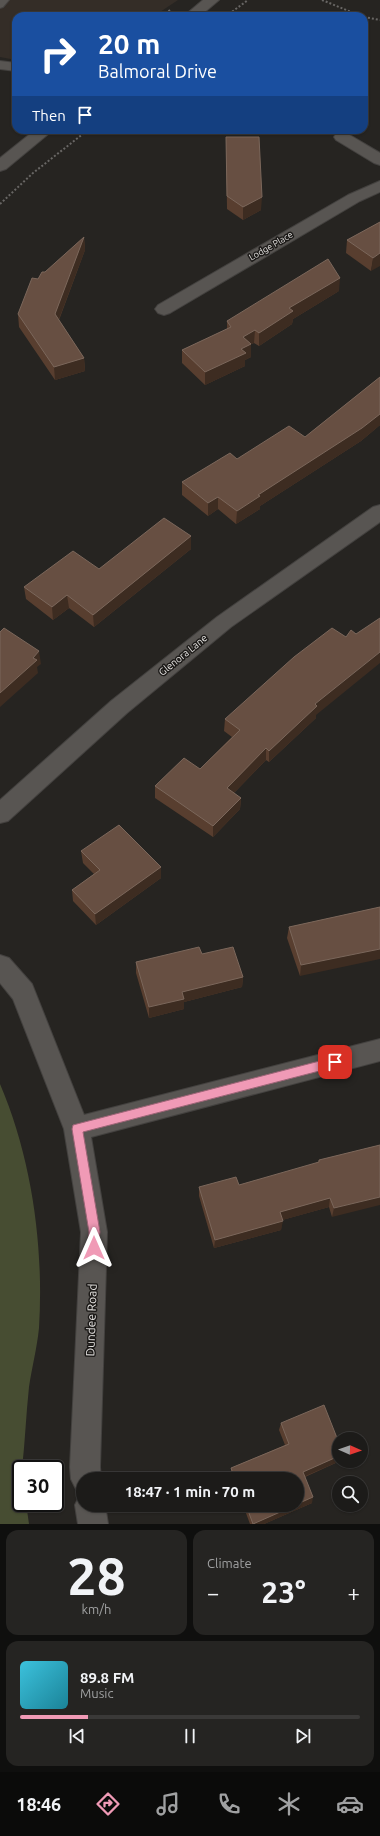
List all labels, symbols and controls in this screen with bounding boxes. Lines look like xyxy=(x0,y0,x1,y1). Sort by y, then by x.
icon: right xyxy=(32,28,84,80)
text: 20 m xyxy=(98,28,160,59)
text: Balmoral Drive xyxy=(98,61,217,81)
icon: arrive xyxy=(74,104,96,126)
text: Then xyxy=(32,107,66,124)
street label: Lodge Place xyxy=(247,229,295,263)
street label: Glenora Lane xyxy=(157,632,209,678)
pin xyxy=(318,1045,352,1079)
icon: arrive xyxy=(324,1051,346,1073)
position arrow xyxy=(73,1227,115,1269)
street label: Dundee Road xyxy=(83,1283,99,1357)
north arrow xyxy=(332,1432,368,1468)
map controls xyxy=(332,1432,368,1512)
speed limit sign: 30 xyxy=(12,1460,64,1512)
button: search xyxy=(332,1476,368,1512)
text: 18:47 · 1 min · 70 m xyxy=(125,1483,255,1500)
text: 28 xyxy=(67,1547,126,1605)
text: Climate xyxy=(207,1556,252,1570)
text: 23° xyxy=(261,1575,306,1609)
text: − xyxy=(207,1580,219,1605)
text: + xyxy=(348,1580,360,1605)
text: km/h xyxy=(81,1602,112,1616)
text: 89.8 FM xyxy=(80,1669,134,1686)
text: Music xyxy=(80,1686,114,1700)
icon: previous xyxy=(66,1725,88,1747)
icon: pause xyxy=(179,1725,201,1747)
icon: next xyxy=(292,1725,314,1747)
icon: directions xyxy=(94,1790,122,1818)
icon: music xyxy=(154,1790,182,1818)
icon: phone xyxy=(215,1790,243,1818)
icon: climate xyxy=(275,1790,303,1818)
icon: car xyxy=(336,1790,364,1818)
text: 18:46 xyxy=(16,1794,61,1814)

